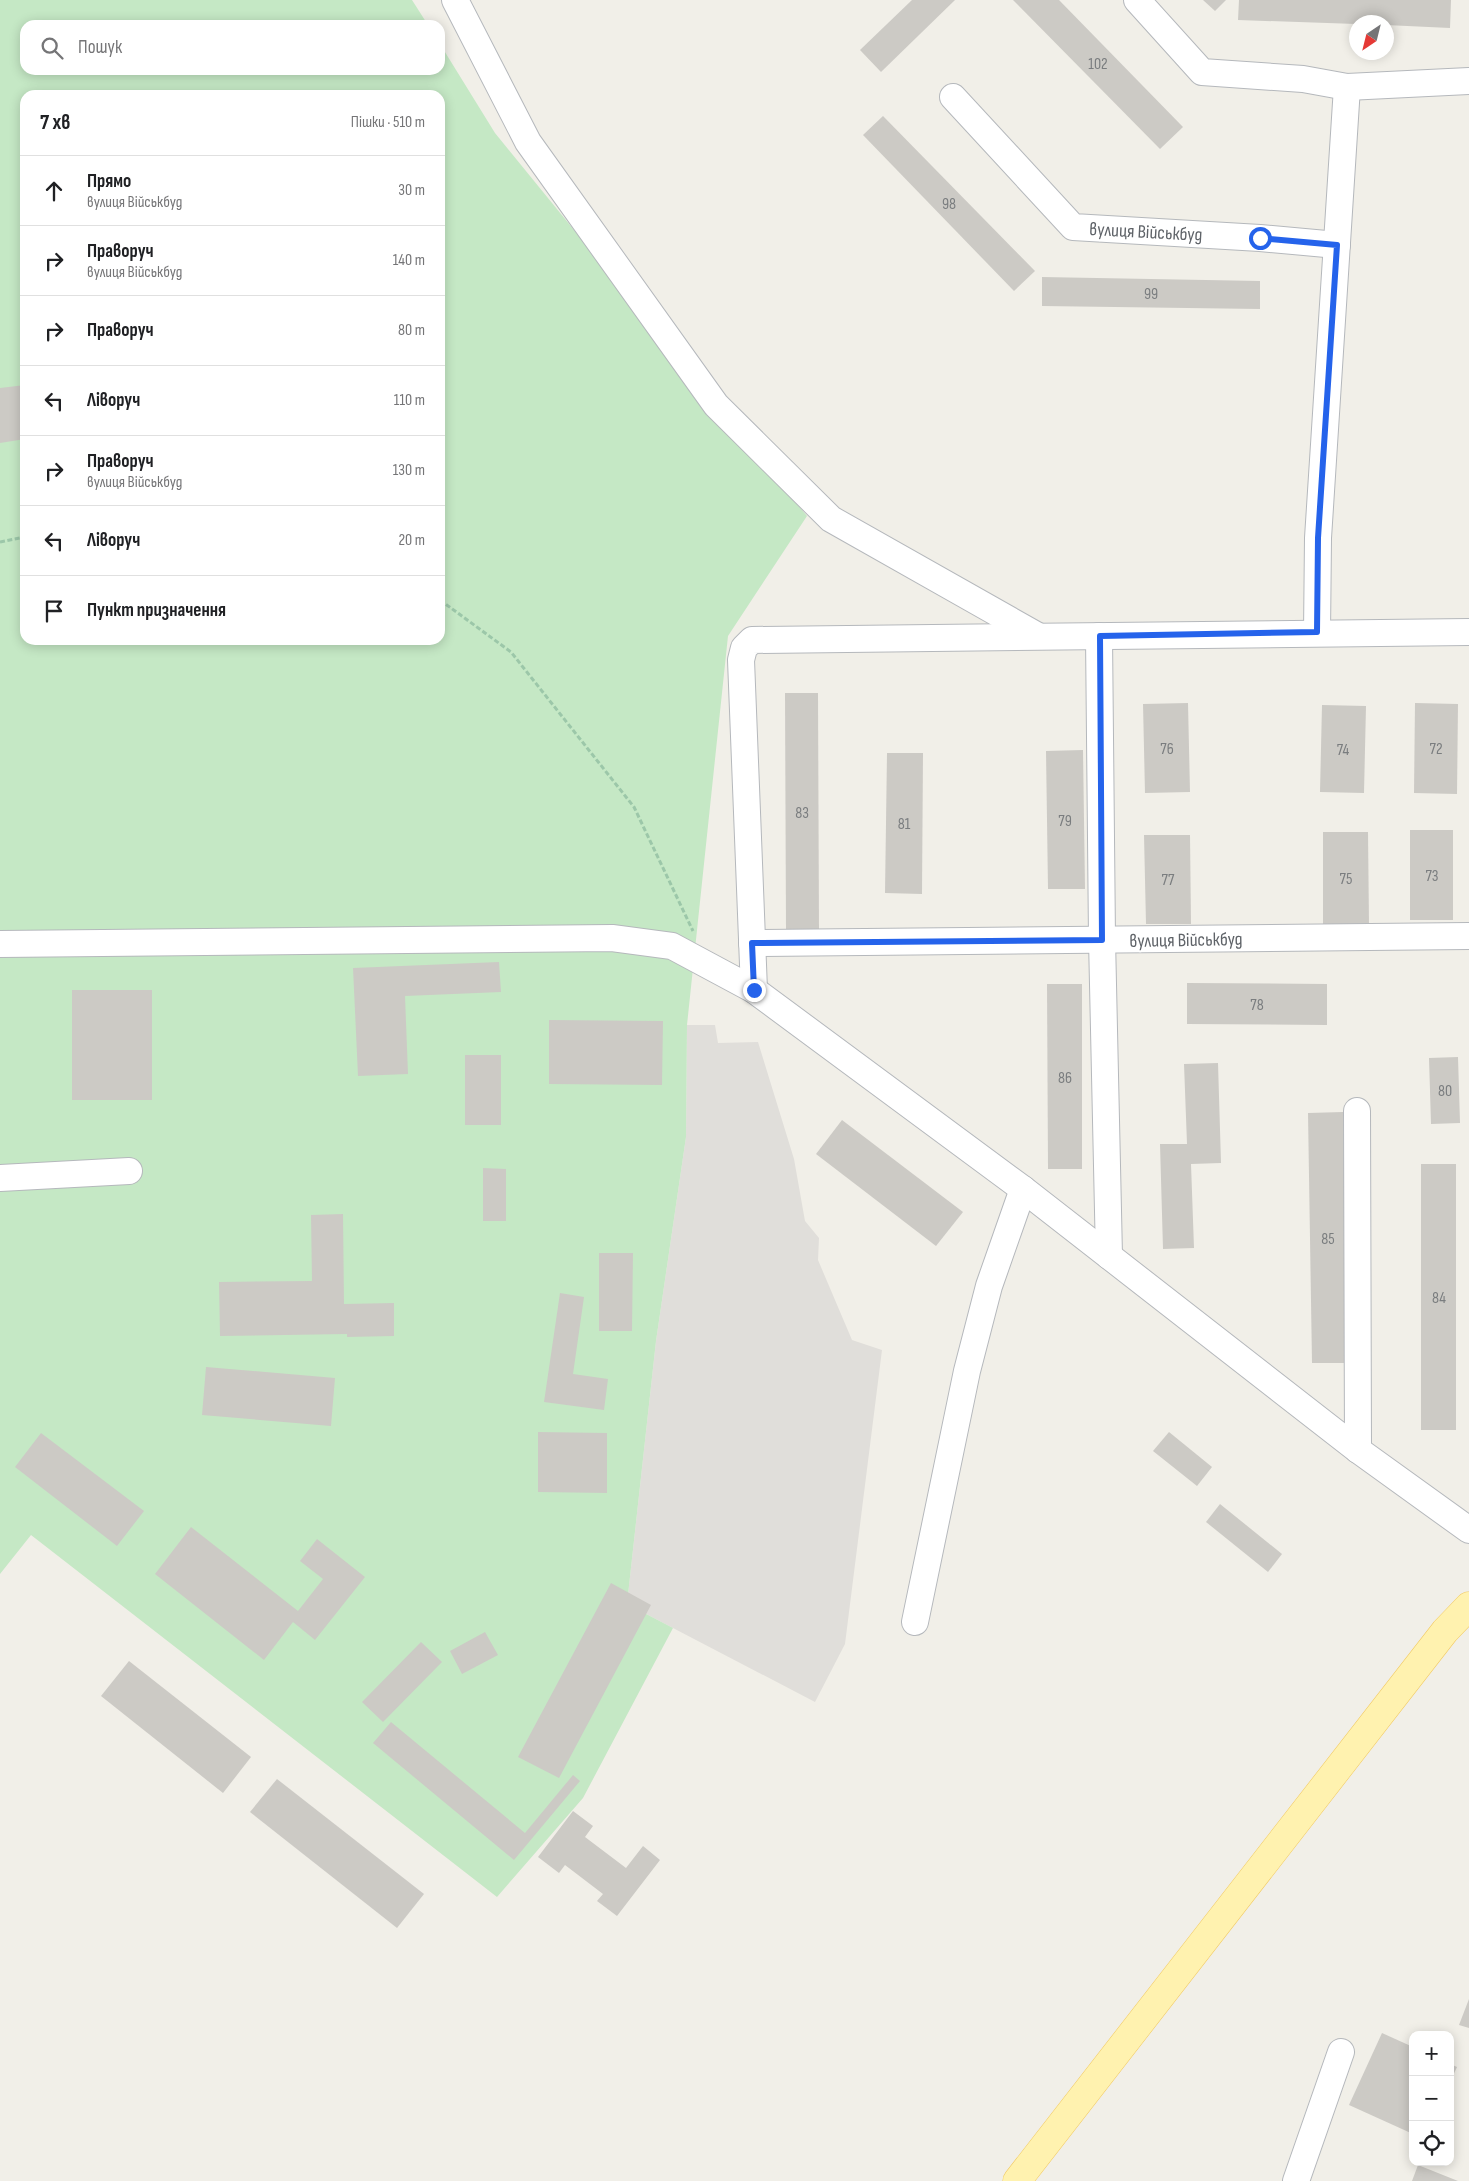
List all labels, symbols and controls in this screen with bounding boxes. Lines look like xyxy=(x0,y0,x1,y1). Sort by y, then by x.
north arrow xyxy=(1349,15,1394,60)
search box xyxy=(20,20,445,75)
icon: search xyxy=(38,34,66,62)
text: Пошук xyxy=(78,36,122,59)
house number: 102 xyxy=(1088,55,1108,74)
text: 7 хв xyxy=(40,110,70,135)
text: Пішки · 510 m xyxy=(351,113,425,132)
text: Прямо xyxy=(87,170,131,193)
icon: ahead xyxy=(40,177,68,205)
text: 30 m xyxy=(398,181,425,200)
text: вулиця Військбуд xyxy=(87,193,182,212)
house number: 98 xyxy=(942,195,956,214)
street label: вулиця Військбуд xyxy=(1089,218,1203,247)
route start xyxy=(1249,227,1272,250)
text: Праворуч xyxy=(87,240,154,263)
icon: right xyxy=(40,247,68,275)
text: 140 m xyxy=(393,251,425,270)
text: вулиця Військбуд xyxy=(87,263,182,282)
house number: 99 xyxy=(1144,285,1158,304)
icon: right xyxy=(40,317,68,345)
text: Праворуч xyxy=(87,319,154,342)
text: 80 m xyxy=(398,321,425,340)
icon: left xyxy=(40,387,68,415)
text: Ліворуч xyxy=(87,389,140,412)
text: 110 m xyxy=(394,391,425,410)
text: Праворуч xyxy=(87,450,154,473)
icon: right xyxy=(40,457,68,485)
text: 130 m xyxy=(393,461,425,480)
text: вулиця Військбуд xyxy=(87,473,182,492)
icon: left xyxy=(40,527,68,555)
text: Ліворуч xyxy=(87,529,140,552)
text: 20 m xyxy=(398,531,425,550)
icon: arrive xyxy=(40,597,68,625)
text: Пункт призначення xyxy=(87,599,226,622)
house number: 76 xyxy=(1160,740,1174,759)
house number: 72 xyxy=(1430,740,1442,759)
house number: 74 xyxy=(1337,741,1349,760)
house number: 83 xyxy=(795,804,809,823)
house number: 79 xyxy=(1058,812,1072,831)
house number: 81 xyxy=(898,815,911,834)
house number: 73 xyxy=(1425,867,1439,886)
house number: 75 xyxy=(1340,870,1352,889)
house number: 77 xyxy=(1162,871,1175,890)
street label: вулиця Військбуд xyxy=(1129,928,1243,953)
route end xyxy=(743,979,766,1002)
house number: 78 xyxy=(1250,996,1264,1015)
house number: 86 xyxy=(1058,1069,1072,1088)
house number: 80 xyxy=(1438,1082,1452,1101)
house number: 85 xyxy=(1321,1230,1335,1249)
house number: 84 xyxy=(1432,1289,1446,1308)
map controls xyxy=(1409,2031,1454,2166)
button: + xyxy=(1409,2031,1454,2076)
button: − xyxy=(1409,2076,1454,2121)
button: locate xyxy=(1409,2121,1454,2166)

